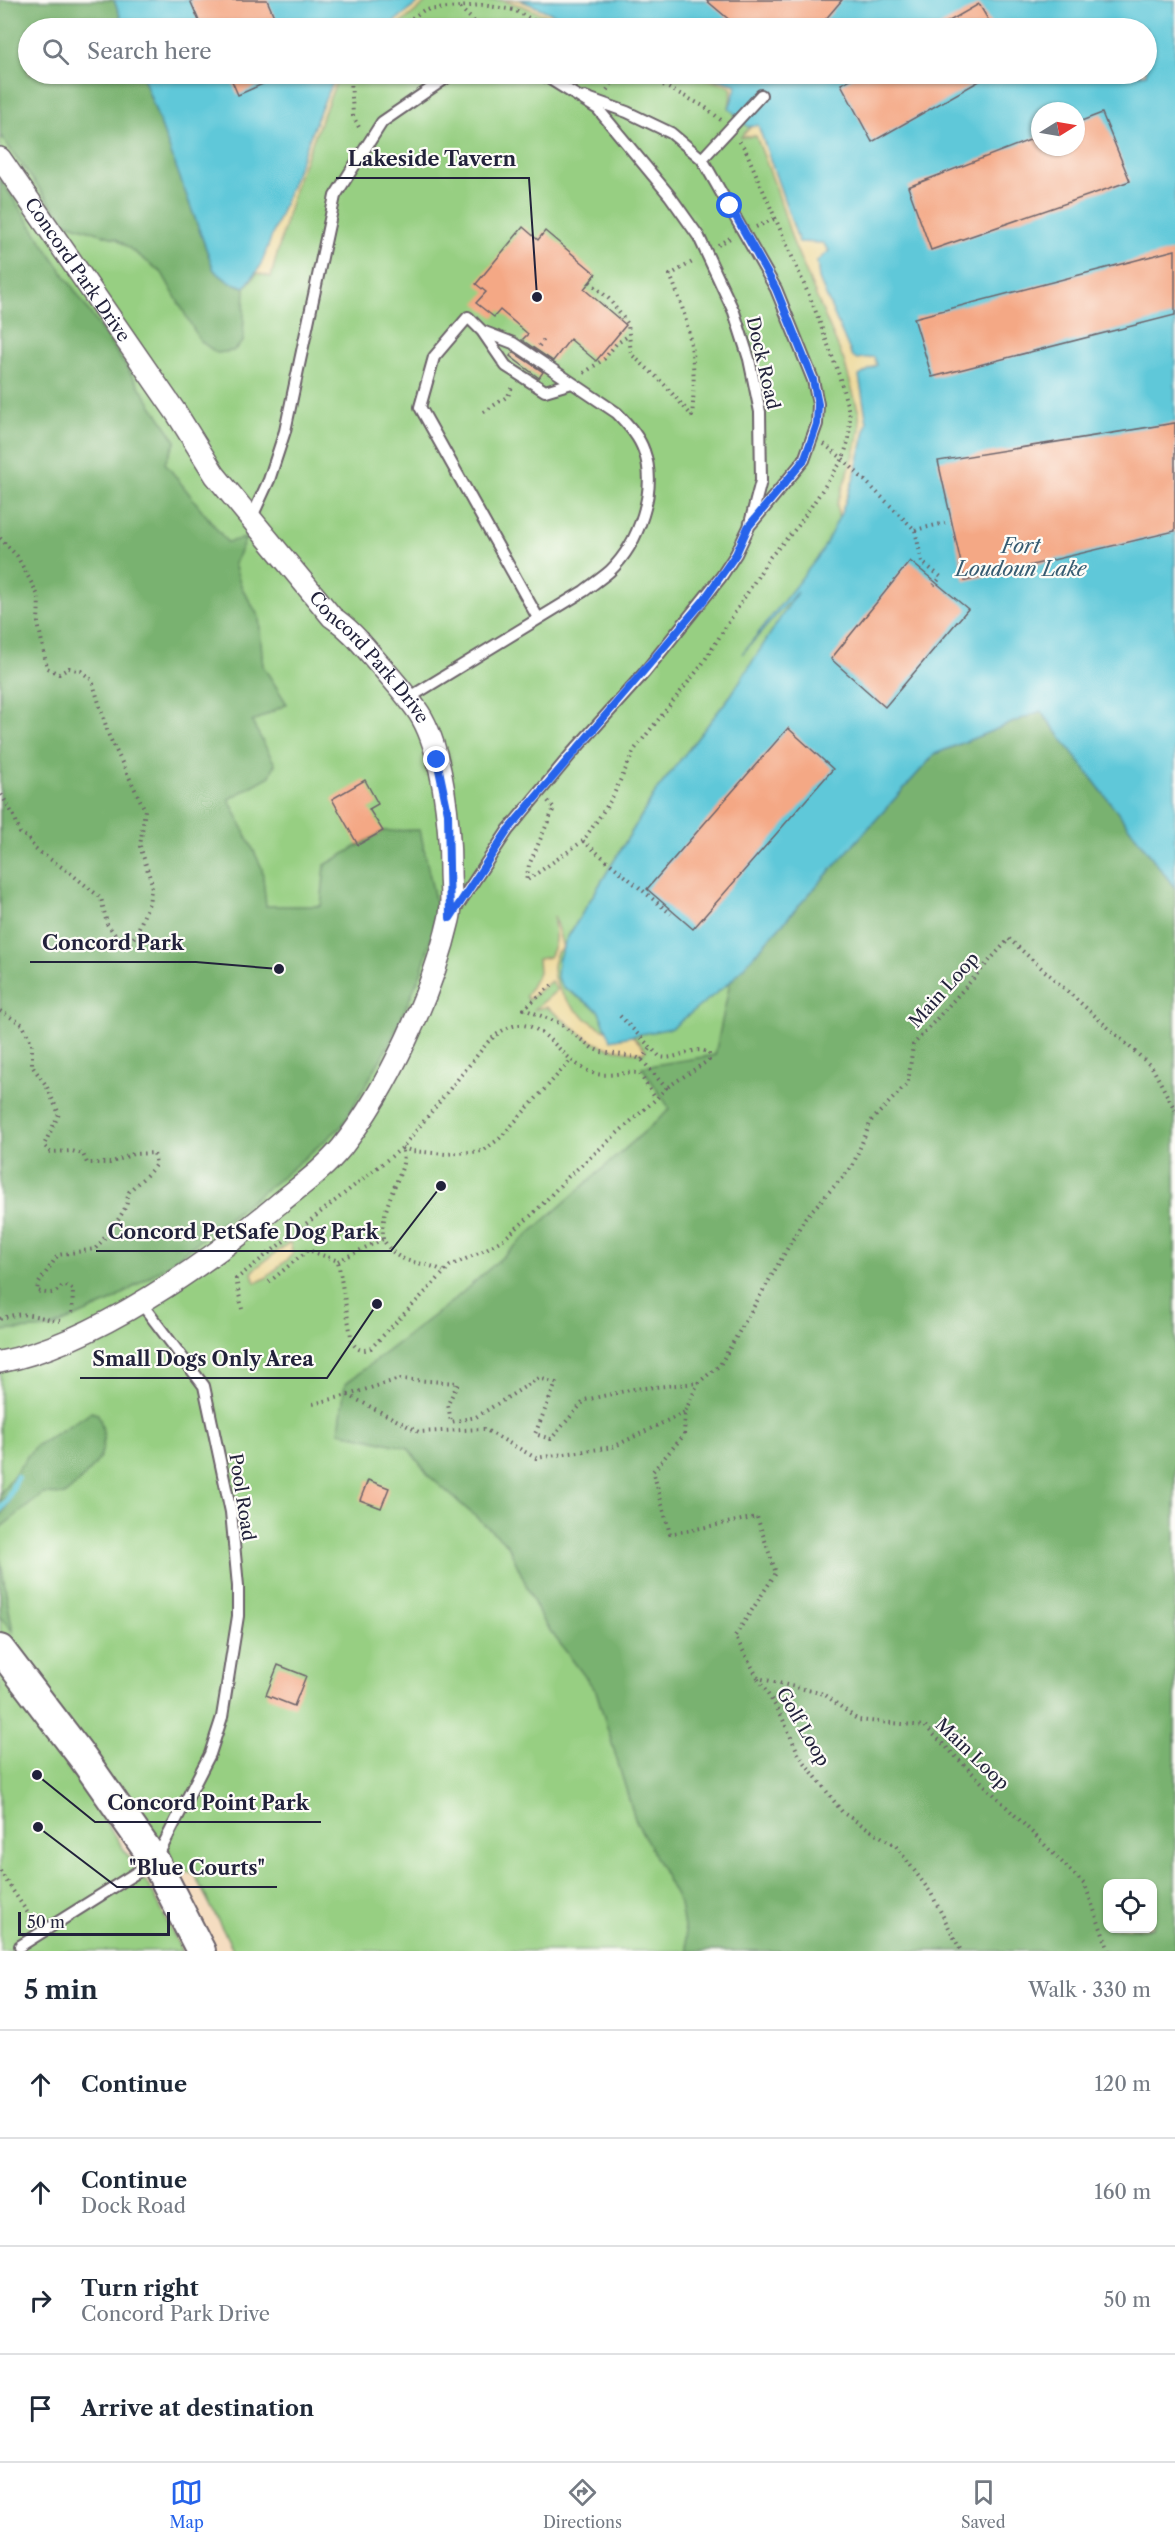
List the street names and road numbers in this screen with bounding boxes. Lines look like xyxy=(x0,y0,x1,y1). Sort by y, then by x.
street label: Concord Park Drive xyxy=(20,194,135,346)
street label: Dock Road xyxy=(742,315,784,412)
street label: Concord Park Drive xyxy=(304,587,434,727)
street label: Main Loop xyxy=(904,948,984,1032)
street label: Pool Road xyxy=(224,1452,260,1542)
street label: Golf Loop xyxy=(772,1684,834,1770)
street label: Main Loop xyxy=(931,1713,1013,1795)

